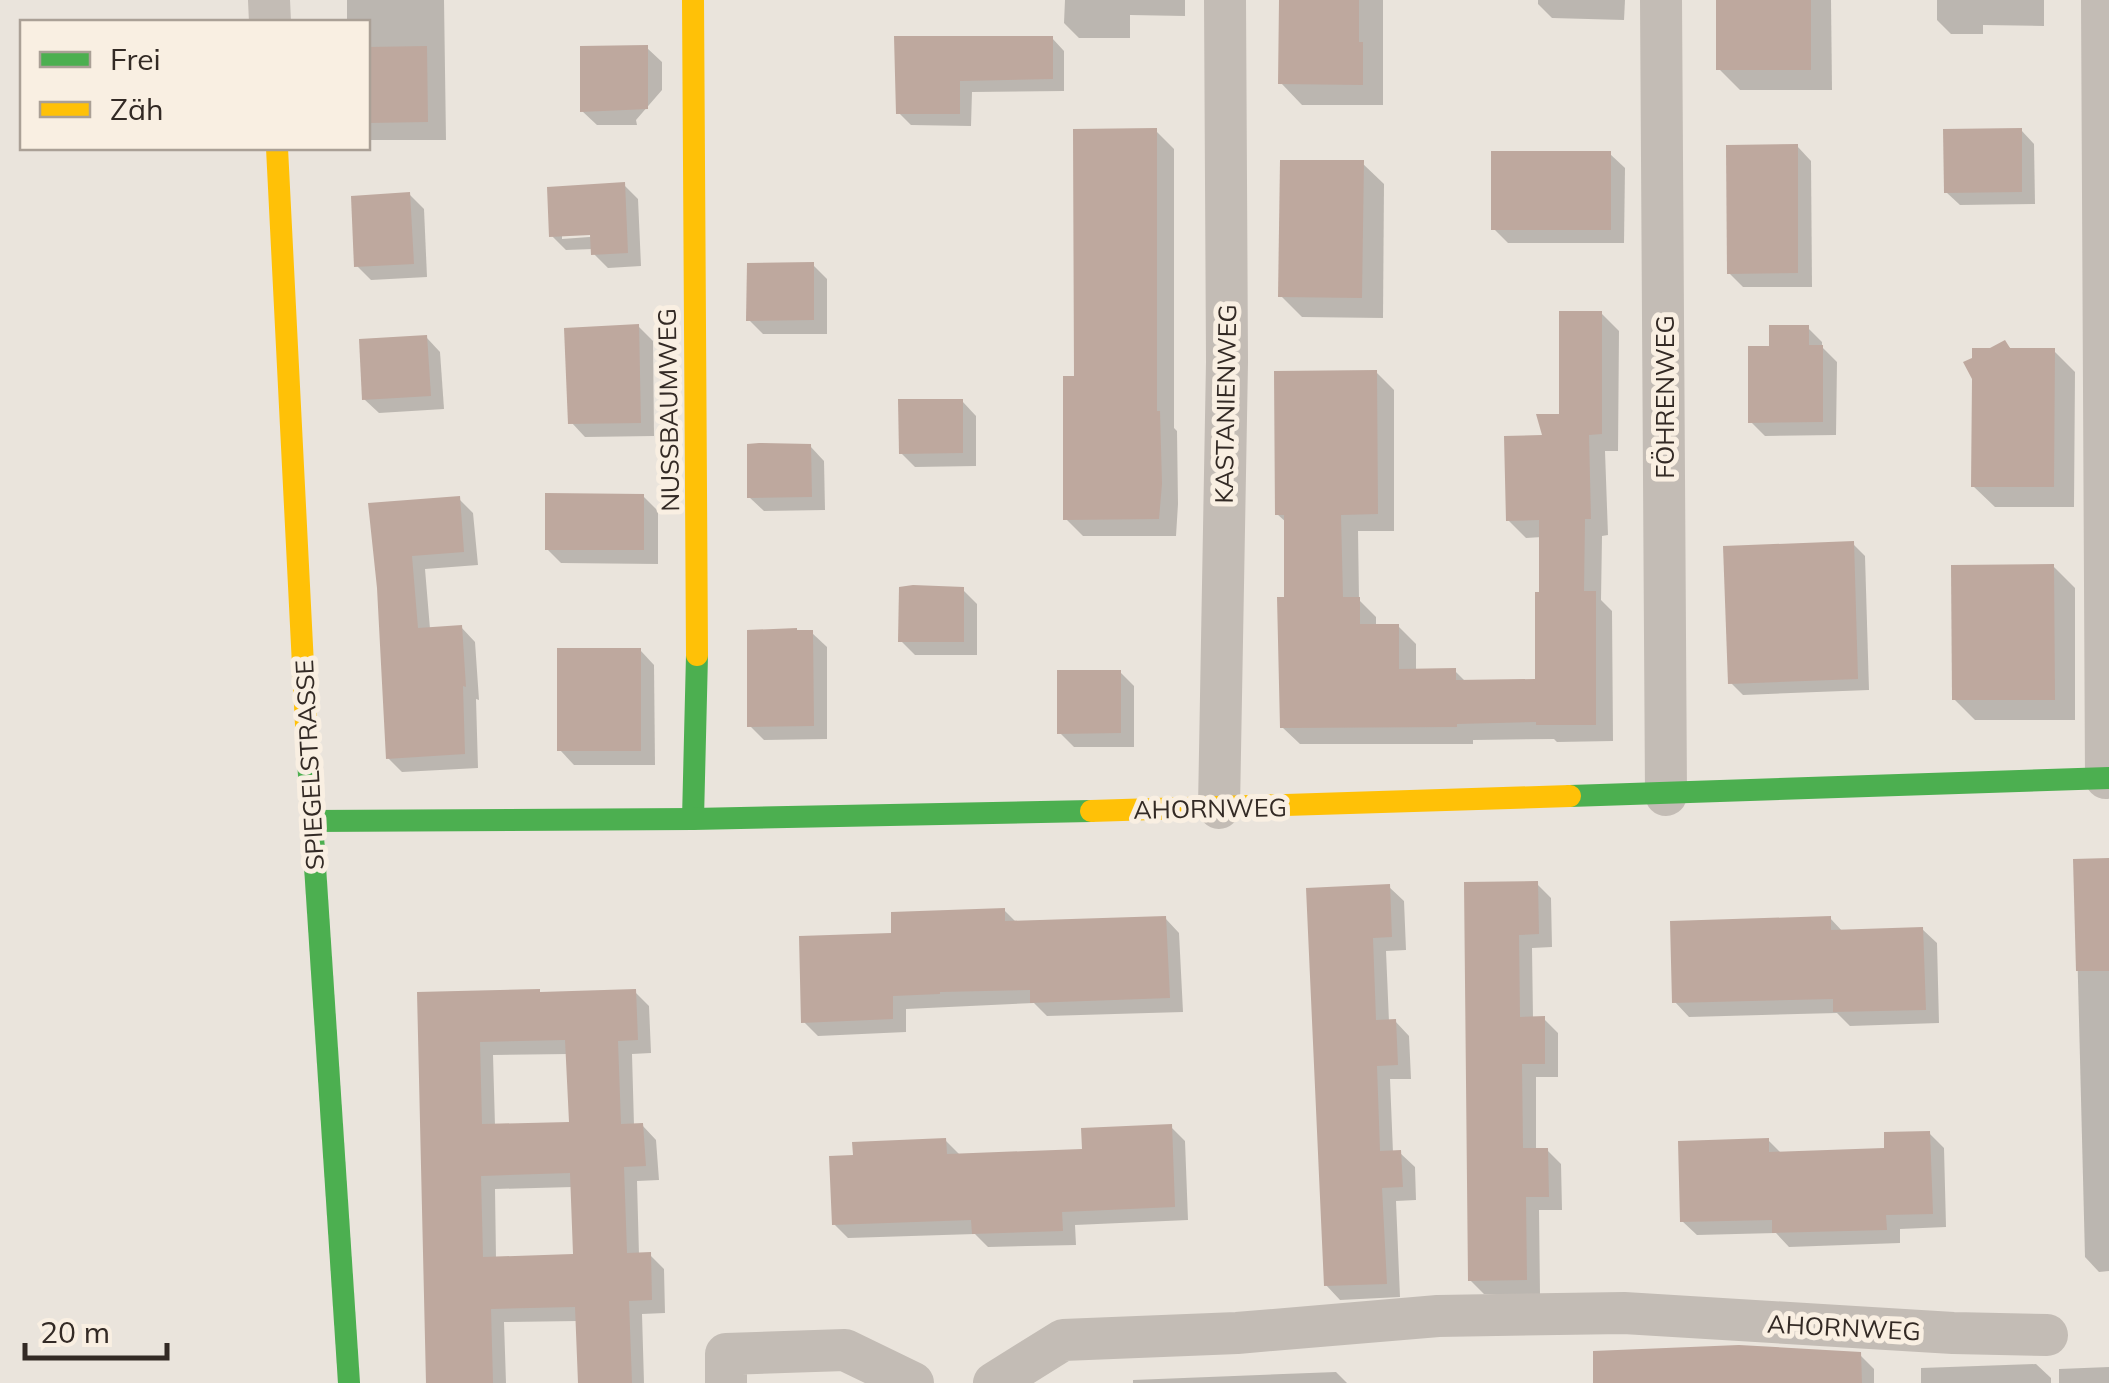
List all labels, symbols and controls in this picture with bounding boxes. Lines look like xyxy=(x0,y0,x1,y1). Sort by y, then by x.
legend xyxy=(20,20,370,150)
text: Frei xyxy=(110,40,161,78)
text: Zäh xyxy=(110,90,163,128)
street label: KASTANIENWEG xyxy=(1208,304,1242,504)
street label: NUSSBAUMWEG xyxy=(651,308,685,512)
street label: FÖHRENWEG xyxy=(1649,315,1680,479)
street label: SPIEGELSTRASSE xyxy=(288,659,330,871)
street label: AHORNWEG xyxy=(1133,791,1287,825)
scale bar xyxy=(25,1298,168,1360)
street label: AHORNWEG xyxy=(1767,1308,1921,1346)
text: 20 m xyxy=(40,1313,110,1351)

